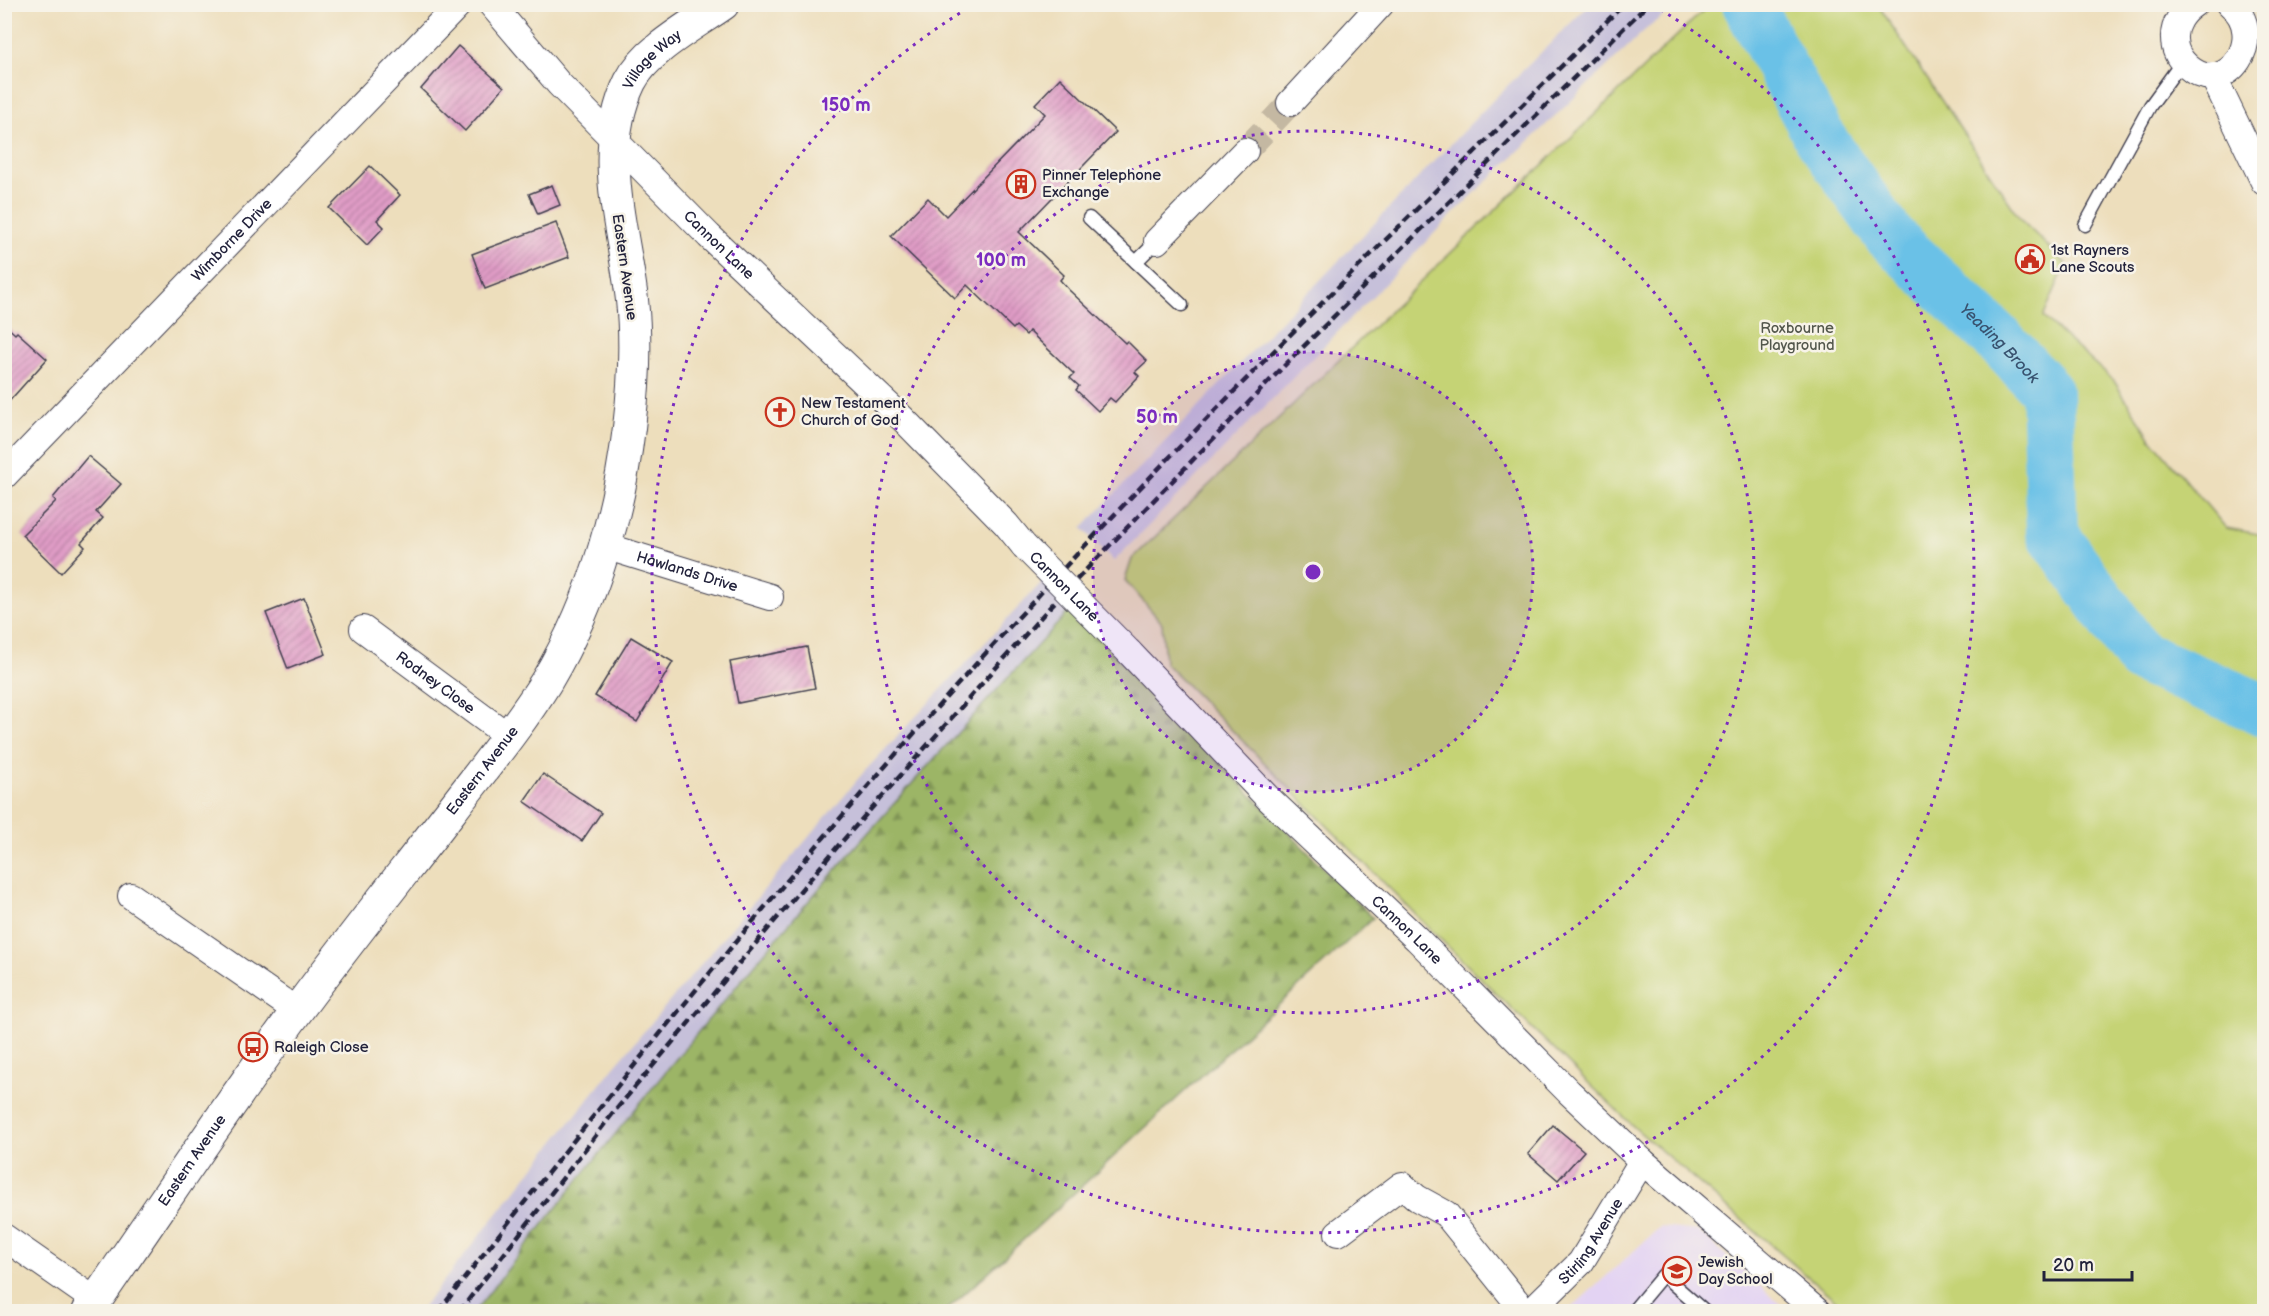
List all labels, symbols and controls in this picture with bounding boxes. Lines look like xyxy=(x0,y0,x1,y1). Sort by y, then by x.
street label: Village Way xyxy=(619,26,685,92)
text: 150 m xyxy=(821,95,871,116)
place label: Pinner Telephone Exchange xyxy=(1042,166,1161,202)
building icon: Pinner Telephone Exchange xyxy=(1005,168,1037,200)
street label: Wimborne Drive xyxy=(188,195,276,286)
street label: Cannon Lane xyxy=(679,207,758,284)
street label: Eastern Avenue xyxy=(608,213,641,322)
place label: 1st Rayners Lane Scouts xyxy=(2051,241,2135,277)
public building icon: 1st Rayners Lane Scouts xyxy=(2014,243,2046,275)
text: 100 m xyxy=(976,250,1026,271)
water label: Yeading Brook xyxy=(1955,300,2043,388)
park label: Roxbourne Playground xyxy=(1759,319,1835,355)
place label: New Testament Church of God xyxy=(801,394,906,430)
church icon: New Testament Church of God xyxy=(764,396,796,428)
text: 50 m xyxy=(1136,407,1178,428)
street label: Hawlands Drive xyxy=(634,547,740,597)
street label: Cannon Lane xyxy=(1025,548,1103,626)
centre of rings xyxy=(1303,562,1323,582)
street label: Rodney Close xyxy=(392,647,479,718)
street label: Eastern Avenue xyxy=(442,722,523,819)
street label: Cannon Lane xyxy=(1367,892,1446,969)
bus stop icon: Raleigh Close xyxy=(237,1031,269,1063)
place label: Raleigh Close xyxy=(274,1038,369,1057)
street label: Eastern Avenue xyxy=(154,1111,231,1210)
street label: Stirling Avenue xyxy=(1555,1195,1627,1289)
scale bar xyxy=(2044,1244,2132,1282)
place label: Jewish Day School xyxy=(1698,1253,1773,1289)
school or university icon: Jewish Day School xyxy=(1661,1255,1693,1287)
text: 20 m xyxy=(2053,1255,2094,1276)

